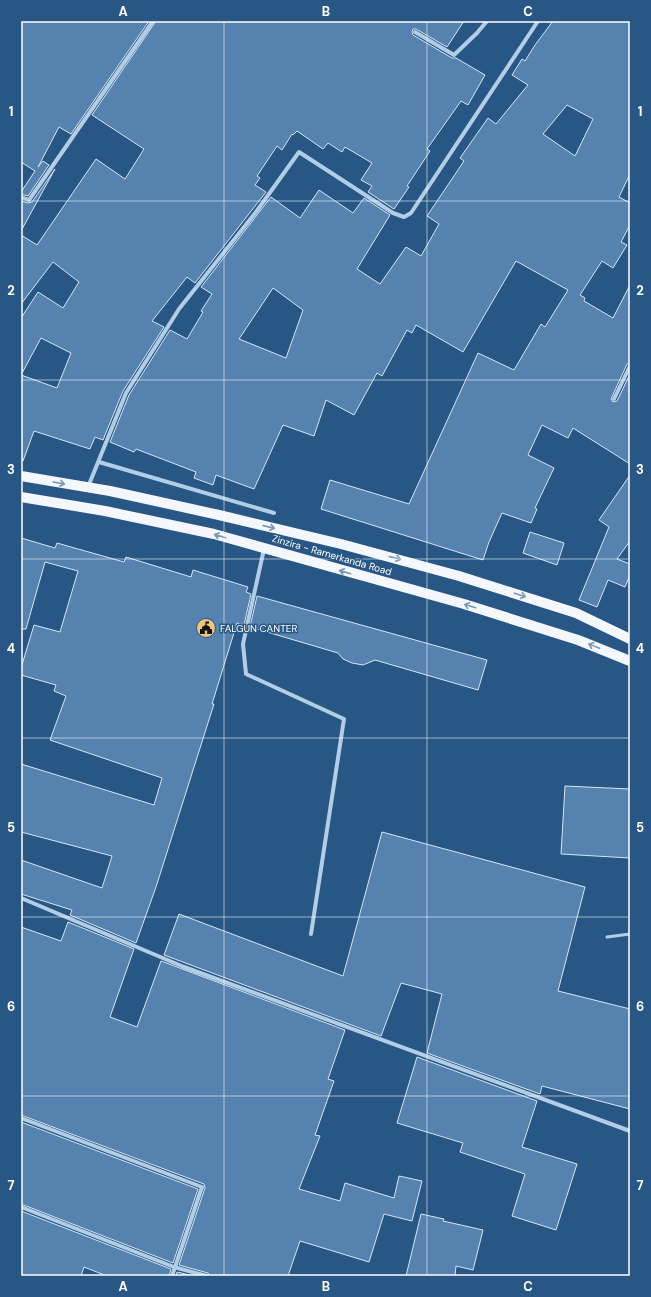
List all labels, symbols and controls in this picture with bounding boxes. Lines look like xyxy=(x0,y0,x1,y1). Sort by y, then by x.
text: A xyxy=(118,3,128,20)
text: B xyxy=(322,3,330,20)
text: C xyxy=(523,3,533,20)
text: 1 xyxy=(9,103,13,120)
text: 1 xyxy=(638,103,642,120)
text: 2 xyxy=(7,282,15,299)
text: 2 xyxy=(636,282,644,299)
text: 3 xyxy=(7,461,15,478)
text: 3 xyxy=(636,461,644,478)
one-way arrow xyxy=(53,479,66,487)
one-way arrow xyxy=(262,523,275,531)
one-way arrow xyxy=(214,532,227,539)
street label: Zinzira - Ramerkanda Road xyxy=(271,532,393,578)
one-way arrow xyxy=(388,555,401,562)
one-way arrow xyxy=(339,568,352,575)
one-way arrow xyxy=(513,592,526,599)
one-way arrow xyxy=(464,602,477,609)
public building icon: FALGUN CANTER xyxy=(195,617,217,639)
place label: FALGUN CANTER xyxy=(220,622,297,635)
text: 4 xyxy=(7,640,15,657)
text: 4 xyxy=(636,640,644,657)
one-way arrow xyxy=(589,642,601,649)
text: 5 xyxy=(7,819,15,836)
text: 5 xyxy=(636,819,644,836)
text: 6 xyxy=(7,998,15,1015)
text: 6 xyxy=(636,998,644,1015)
text: 7 xyxy=(8,1177,15,1194)
text: 7 xyxy=(637,1177,644,1194)
text: A xyxy=(118,1278,128,1295)
text: B xyxy=(322,1278,330,1295)
text: C xyxy=(523,1278,533,1295)

